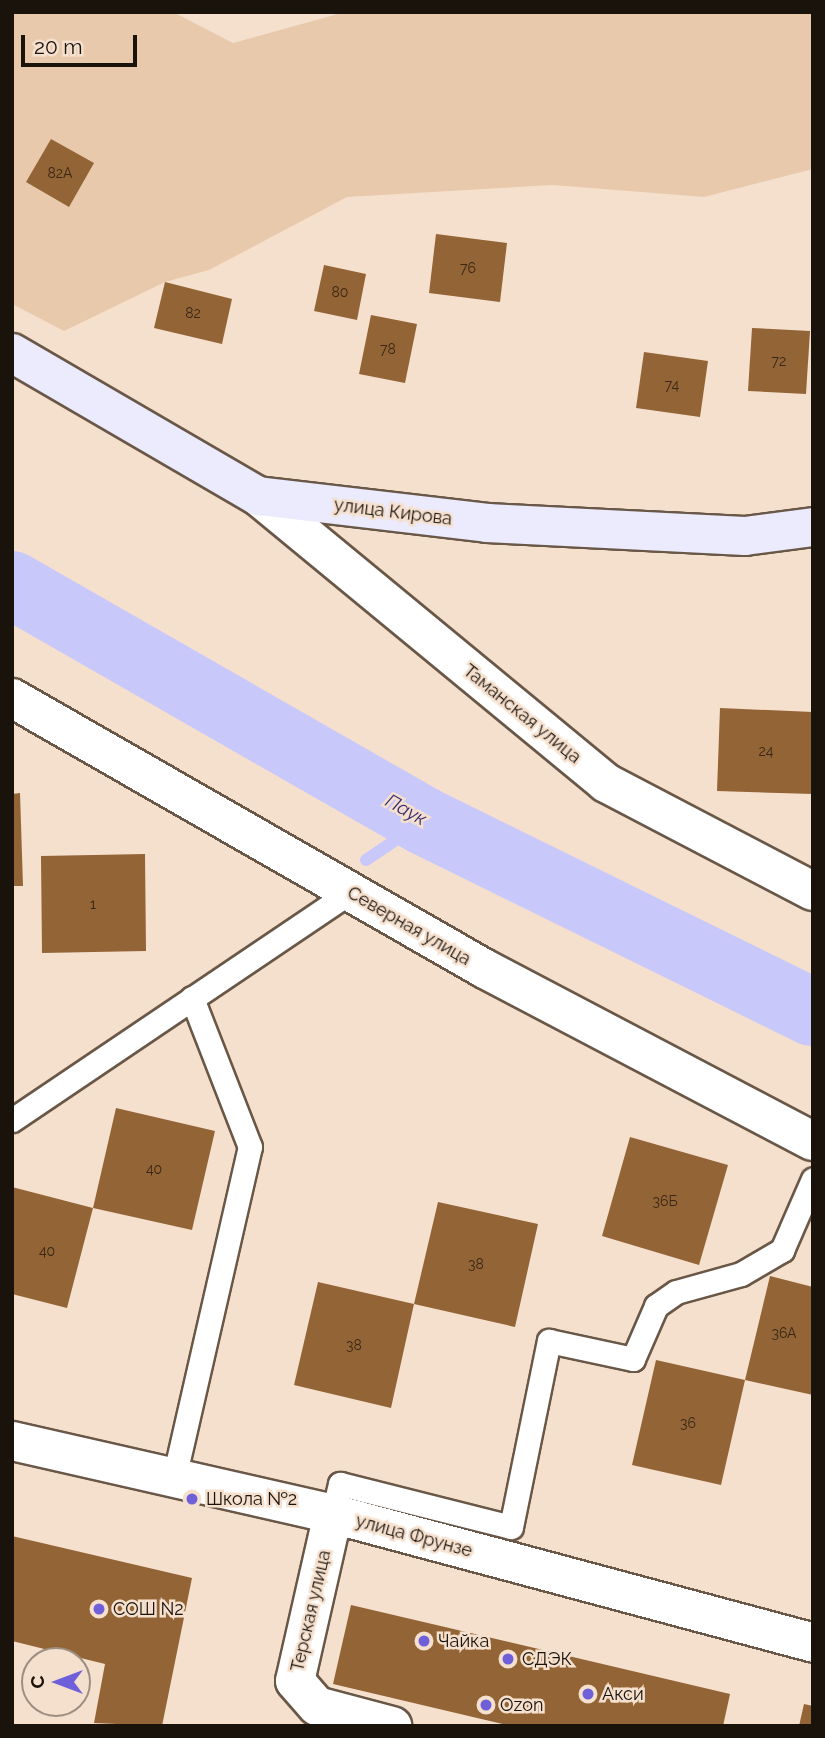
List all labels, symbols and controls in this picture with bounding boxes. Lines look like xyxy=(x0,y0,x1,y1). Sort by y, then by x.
scale bar xyxy=(24,21,140,65)
text: 20 m xyxy=(34,34,82,59)
house number: 82А xyxy=(47,165,73,181)
house number: 76 xyxy=(460,260,476,276)
house number: 80 xyxy=(332,284,348,300)
house number: 82 xyxy=(185,305,201,321)
house number: 78 xyxy=(380,341,396,357)
house number: 72 xyxy=(772,353,786,369)
house number: 74 xyxy=(665,377,679,393)
street label: улица Кирова xyxy=(333,494,453,530)
street label: Таманская улица xyxy=(459,660,585,768)
house number: 24 xyxy=(759,743,773,759)
water label: Паук xyxy=(381,789,431,831)
street label: Северная улица xyxy=(343,882,475,970)
house number: 1 xyxy=(90,896,96,912)
house number: 40 xyxy=(146,1161,162,1177)
house number: 36Б xyxy=(652,1193,678,1209)
house number: 40 xyxy=(39,1243,55,1259)
house number: 38 xyxy=(468,1256,484,1272)
house number: 36А xyxy=(771,1325,797,1341)
house number: 38 xyxy=(346,1337,362,1353)
house number: 36 xyxy=(680,1415,696,1431)
place label: Школа №2 xyxy=(206,1488,297,1510)
marker: Школа №2 xyxy=(184,1491,200,1507)
street label: улица Фрунзе xyxy=(353,1510,475,1562)
street label: Терская улица xyxy=(286,1548,336,1674)
place label: СОШ N2 xyxy=(113,1598,184,1620)
marker: СОШ N2 xyxy=(91,1601,107,1617)
place label: Чайка xyxy=(438,1630,489,1652)
marker: Чайка xyxy=(416,1633,432,1649)
north arrow xyxy=(21,1647,91,1717)
place label: СДЭК xyxy=(522,1648,572,1670)
marker: СДЭК xyxy=(500,1651,516,1667)
text: С xyxy=(26,1675,48,1689)
place label: Акси xyxy=(602,1683,644,1705)
marker: Акси xyxy=(580,1686,596,1702)
place label: Ozon xyxy=(500,1694,543,1716)
marker: Ozon xyxy=(478,1697,494,1713)

